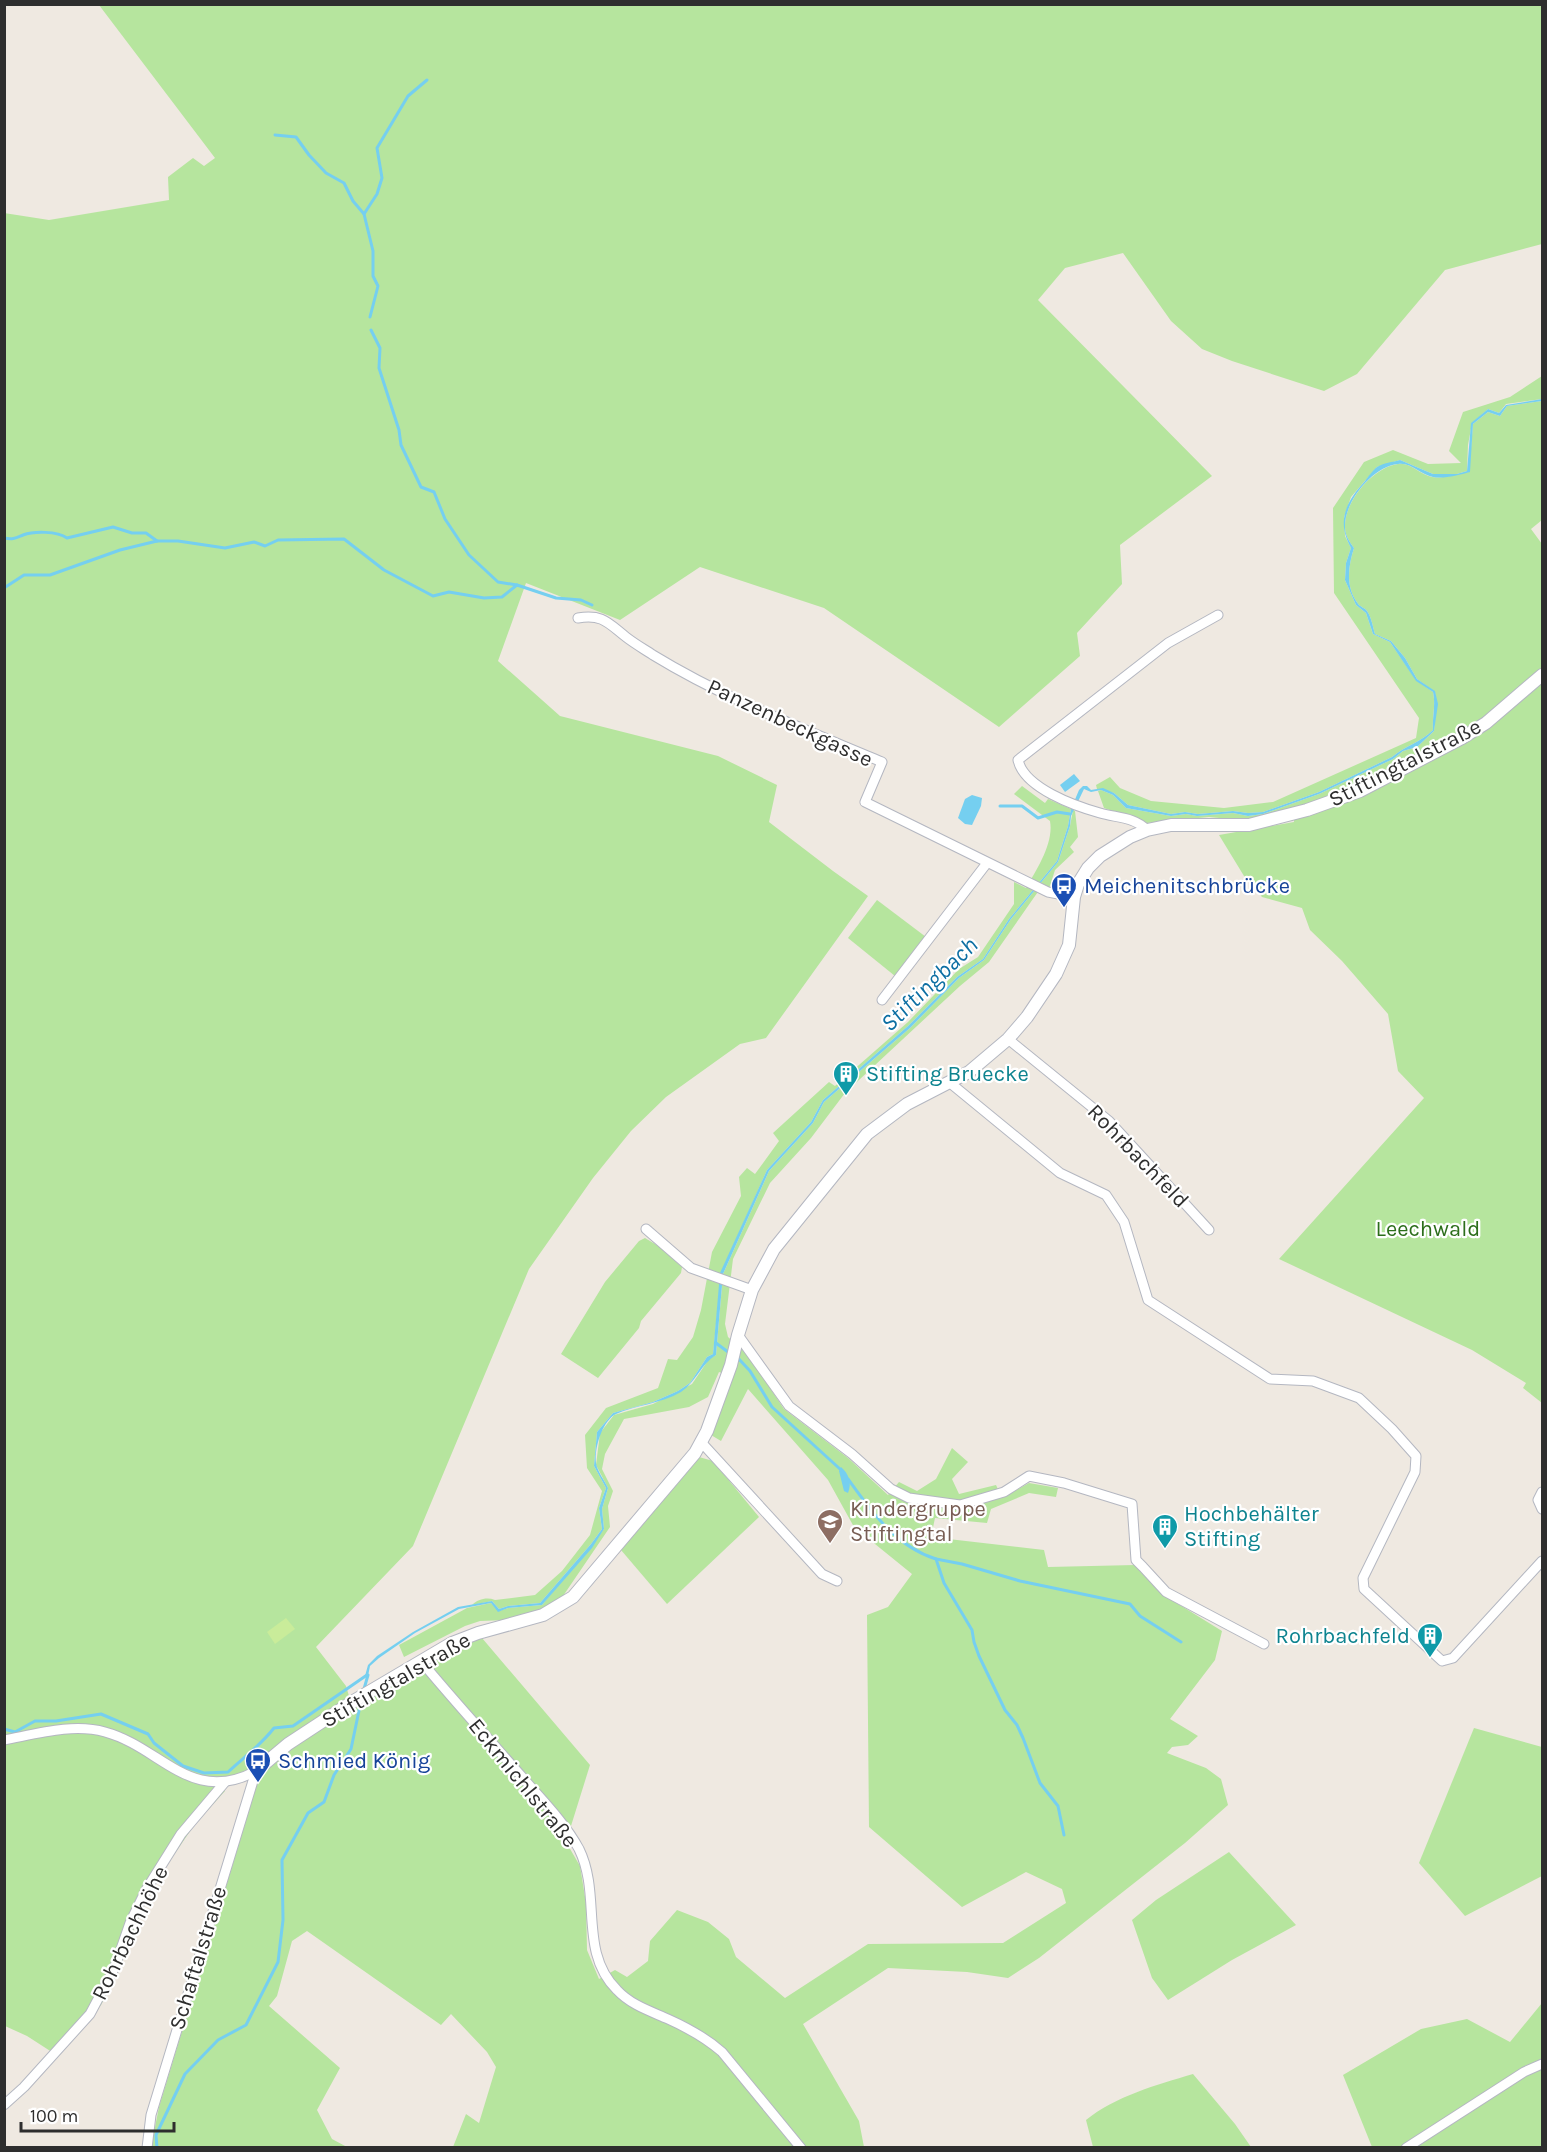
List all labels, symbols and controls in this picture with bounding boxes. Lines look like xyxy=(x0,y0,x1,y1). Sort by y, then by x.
street label: Panzenbeckgasse xyxy=(703,673,877,773)
street label: Stiftingtalstraße xyxy=(1325,713,1485,813)
bus stop icon: Meichenitschbrücke xyxy=(1049,871,1079,909)
place label: Meichenitschbrücke xyxy=(1084,873,1290,899)
water label: Stiftingbach xyxy=(875,931,983,1037)
building icon: Stifting Bruecke xyxy=(831,1059,861,1097)
place label: Stifting Bruecke xyxy=(866,1061,1029,1087)
street label: Rohrbachfeld xyxy=(1082,1099,1194,1213)
park label: Leechwald xyxy=(1376,1216,1480,1242)
place label: Kindergruppe Stiftingtal xyxy=(850,1496,986,1547)
place label: Hochbehälter Stifting xyxy=(1184,1501,1319,1552)
school or university icon: Kindergruppe Stiftingtal xyxy=(815,1507,845,1545)
building icon: Hochbehälter Stifting xyxy=(1150,1512,1180,1550)
building icon: Rohrbachfeld xyxy=(1415,1621,1445,1659)
place label: Rohrbachfeld xyxy=(1275,1623,1410,1649)
street label: Stiftingtalstraße xyxy=(317,1627,475,1733)
street label: Eckmichlstraße xyxy=(463,1713,583,1853)
bus stop icon: Schmied König xyxy=(243,1746,273,1784)
place label: Schmied König xyxy=(278,1748,431,1774)
street label: Rohrbachhöhe xyxy=(86,1862,174,2004)
street label: Schaftalstraße xyxy=(164,1883,232,2033)
scale bar xyxy=(21,2095,174,2133)
text: 100 m xyxy=(30,2105,78,2127)

